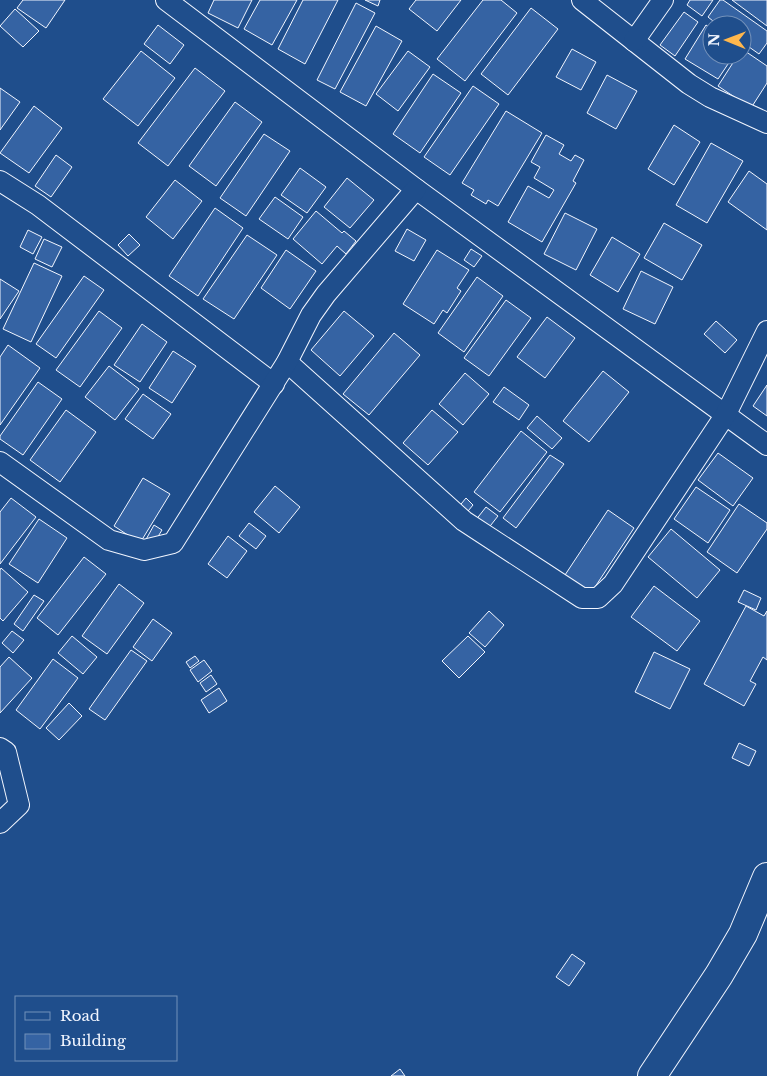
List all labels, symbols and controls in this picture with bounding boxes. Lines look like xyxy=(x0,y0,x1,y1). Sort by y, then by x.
north arrow xyxy=(702,15,752,65)
text: N xyxy=(705,33,723,47)
legend xyxy=(15,996,178,1061)
text: Road xyxy=(60,1006,100,1025)
text: Building xyxy=(60,1031,127,1050)

